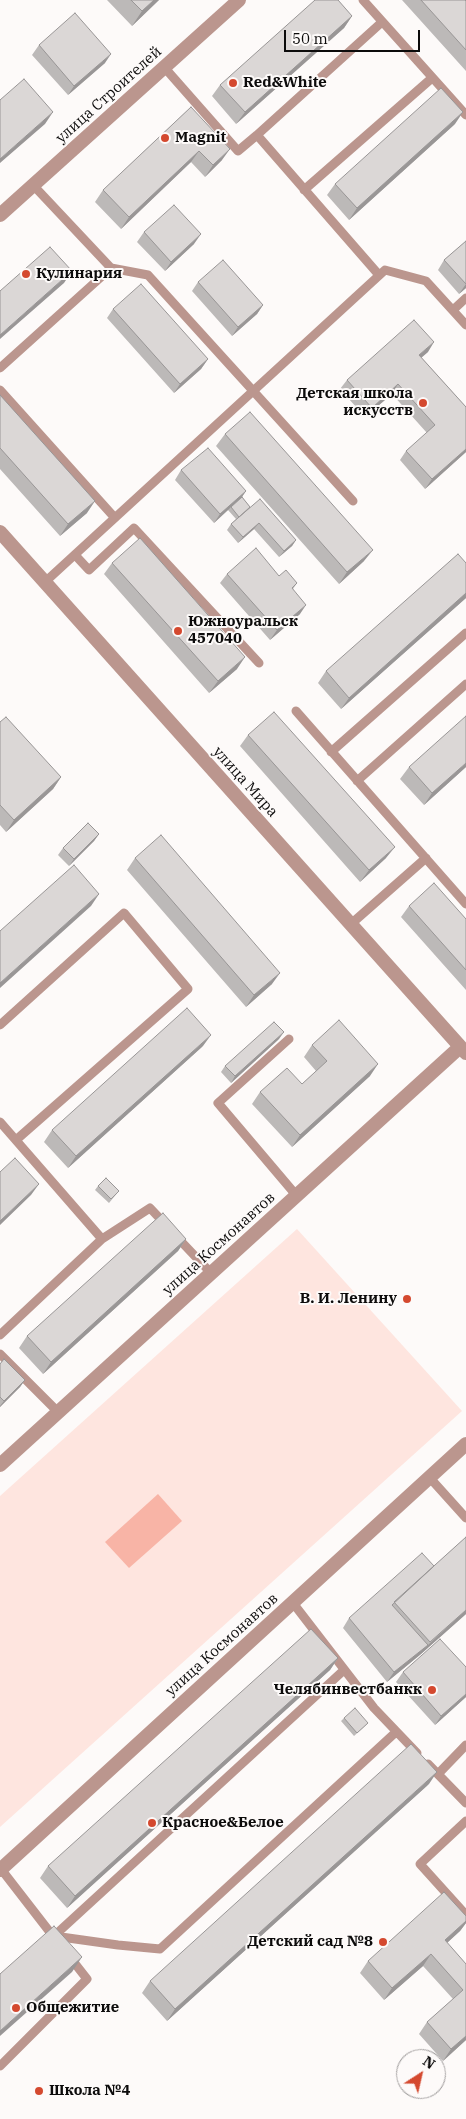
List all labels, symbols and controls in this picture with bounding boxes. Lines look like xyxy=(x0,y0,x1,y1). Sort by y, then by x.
scale bar xyxy=(286,20,422,52)
text: 50 m xyxy=(292,29,328,48)
street label: улица Строителей xyxy=(52,43,166,147)
place label: Red&White xyxy=(243,74,327,92)
marker: Red&White xyxy=(227,77,239,89)
place label: Magnit xyxy=(175,129,226,147)
marker: Magnit xyxy=(159,132,171,144)
place label: Кулинария xyxy=(36,265,122,283)
marker: Кулинария xyxy=(20,268,32,280)
place label: Детская школа искусств xyxy=(296,385,413,420)
marker: Детская школа искусств xyxy=(417,397,429,409)
place label: Южноуральск 457040 xyxy=(188,613,298,648)
marker: Южноуральск 457040 xyxy=(172,625,184,637)
street label: улица Мира xyxy=(209,743,281,821)
street label: улица Космонавтов xyxy=(159,1189,279,1299)
place label: В. И. Ленину xyxy=(300,1290,397,1308)
marker: В. И. Ленину xyxy=(401,1293,413,1305)
street label: улица Космонавтов xyxy=(162,1590,282,1700)
place label: Челябинвестбанкк xyxy=(273,1681,422,1699)
marker: Челябинвестбанкк xyxy=(426,1684,438,1696)
place label: Красное&Белое xyxy=(162,1814,284,1832)
marker: Красное&Белое xyxy=(146,1817,158,1829)
place label: Детский сад №8 xyxy=(247,1933,373,1951)
marker: Детский сад №8 xyxy=(377,1936,389,1948)
place label: Общежитие xyxy=(26,1999,119,2017)
marker: Общежитие xyxy=(10,2002,22,2014)
north arrow xyxy=(396,2049,446,2099)
text: N xyxy=(419,2052,439,2073)
place label: Школа №4 xyxy=(49,2082,130,2100)
marker: Школа №4 xyxy=(33,2085,45,2097)

